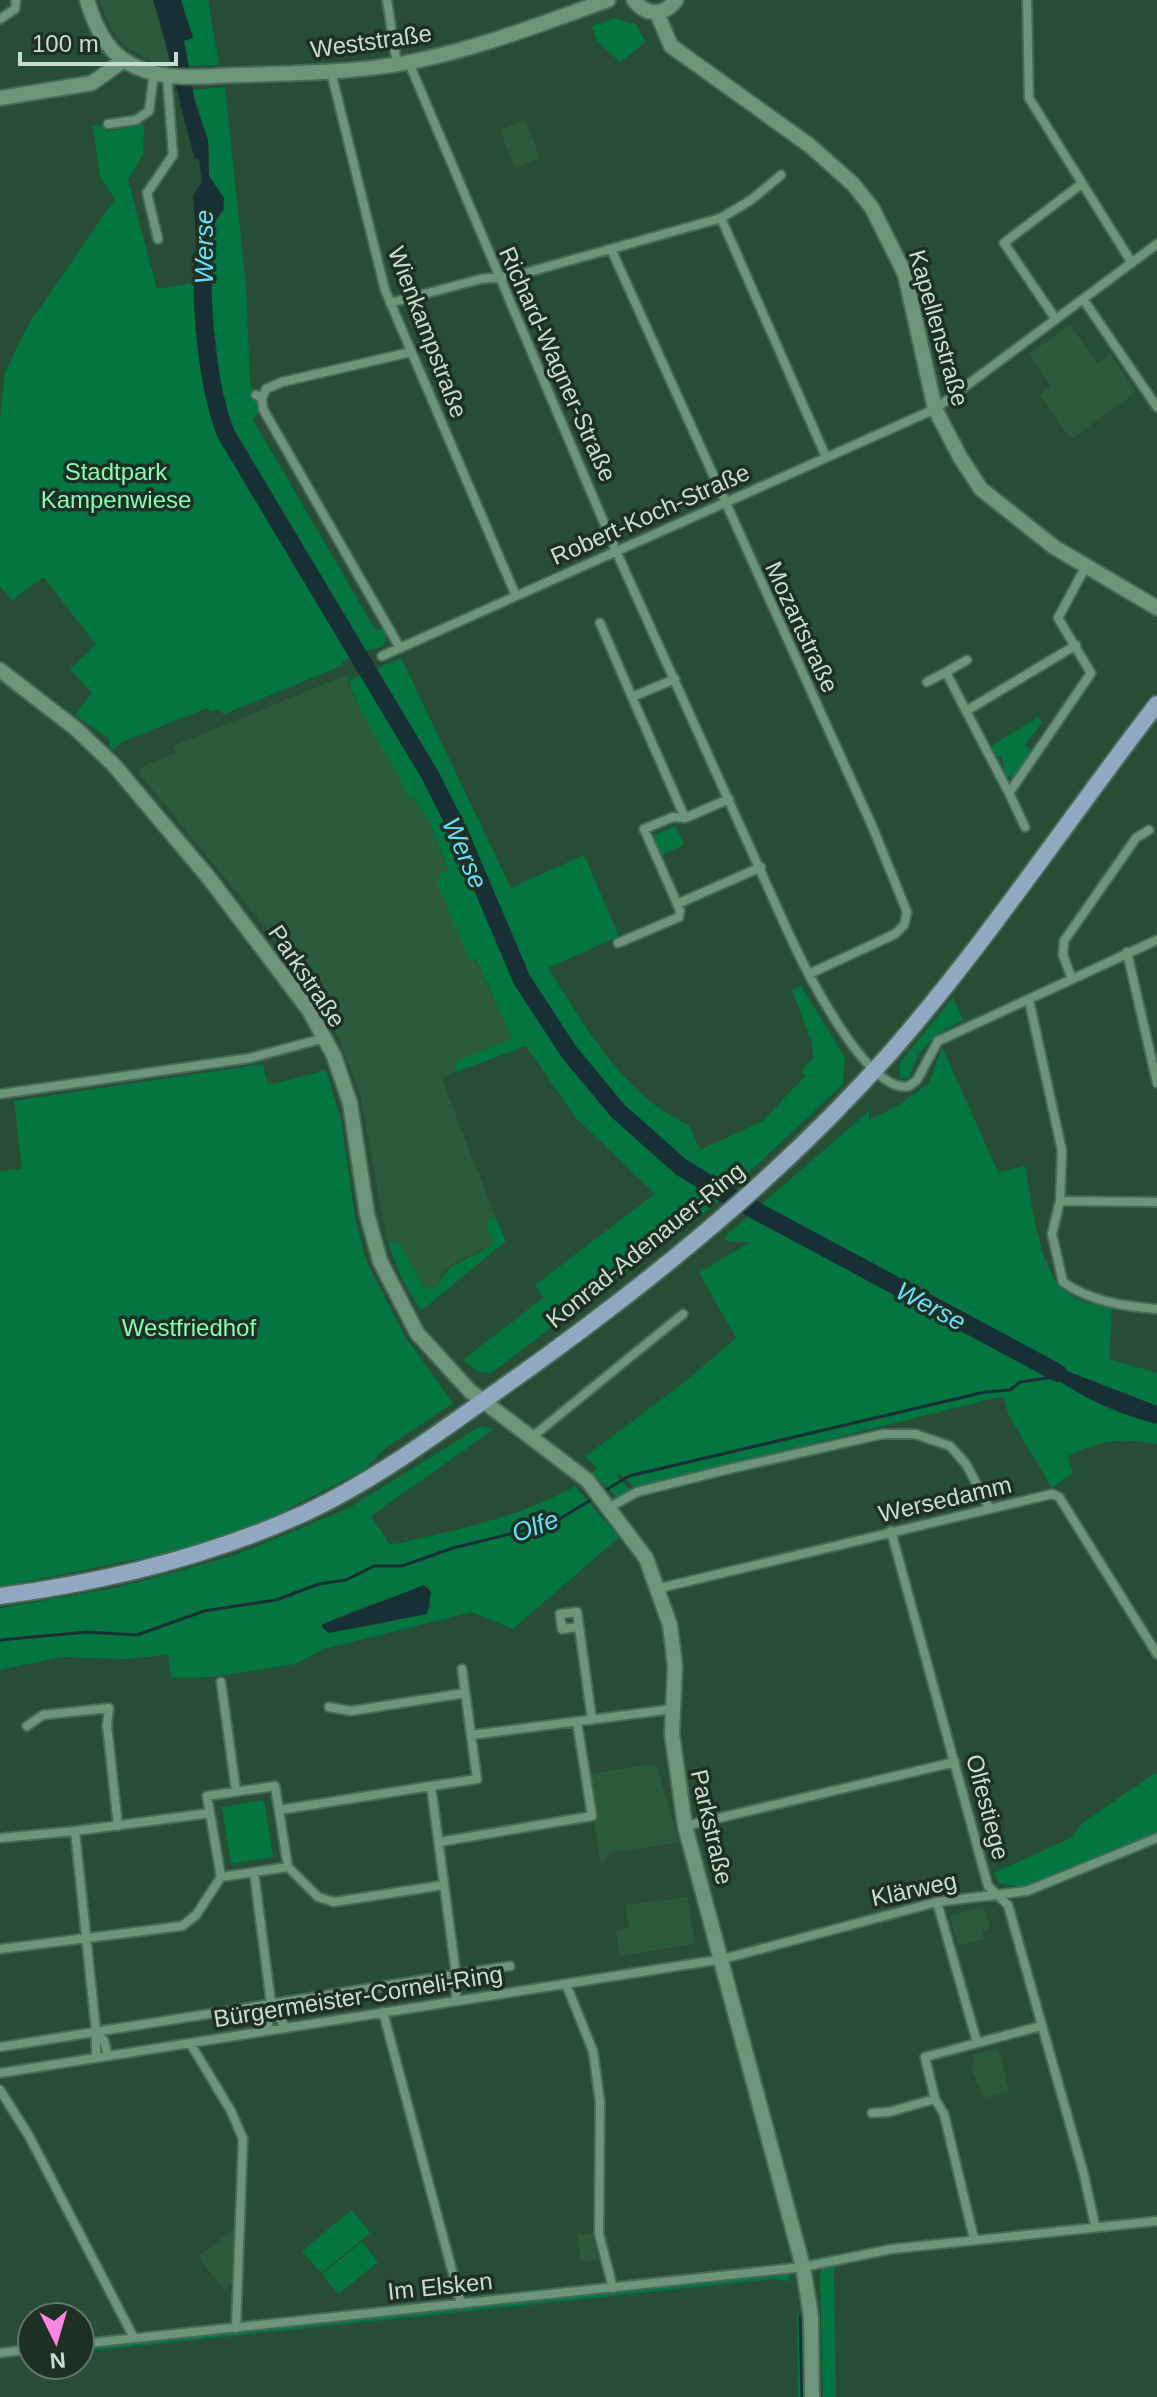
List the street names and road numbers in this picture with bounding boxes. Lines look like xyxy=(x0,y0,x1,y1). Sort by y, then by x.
street label: Weststraße xyxy=(309,19,433,63)
street label: Wienkampstraße xyxy=(383,242,473,422)
street label: Richard-Wagner-Straße xyxy=(494,243,622,485)
street label: Kapellenstraße xyxy=(904,247,974,409)
street label: Robert-Koch-Straße xyxy=(546,458,754,570)
street label: Mozartstraße xyxy=(760,557,844,697)
street label: Parkstraße xyxy=(263,920,351,1032)
street label: Konrad-Adenauer-Ring xyxy=(541,1157,749,1333)
street label: Wersedamm xyxy=(876,1471,1014,1527)
street label: Olfestiege xyxy=(961,1751,1015,1863)
street label: Parkstraße xyxy=(686,1767,738,1887)
street label: Klärweg xyxy=(869,1867,959,1911)
street label: Bürgermeister-Corneli-Ring xyxy=(212,1960,504,2032)
street label: Im Elsken xyxy=(386,2267,494,2305)

